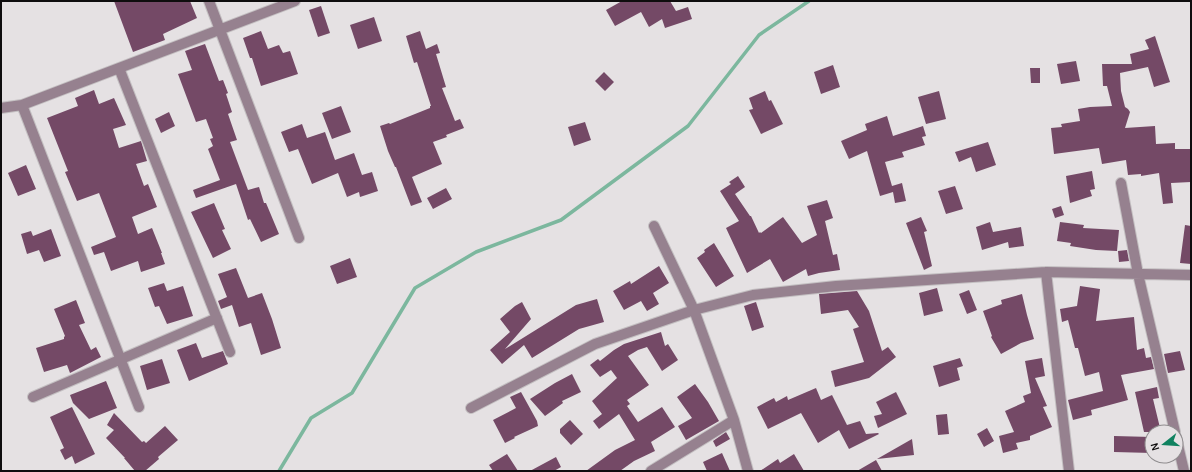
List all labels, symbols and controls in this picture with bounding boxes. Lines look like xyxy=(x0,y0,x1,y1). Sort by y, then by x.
north arrow xyxy=(1144,424,1184,464)
text: N xyxy=(1148,441,1162,452)

